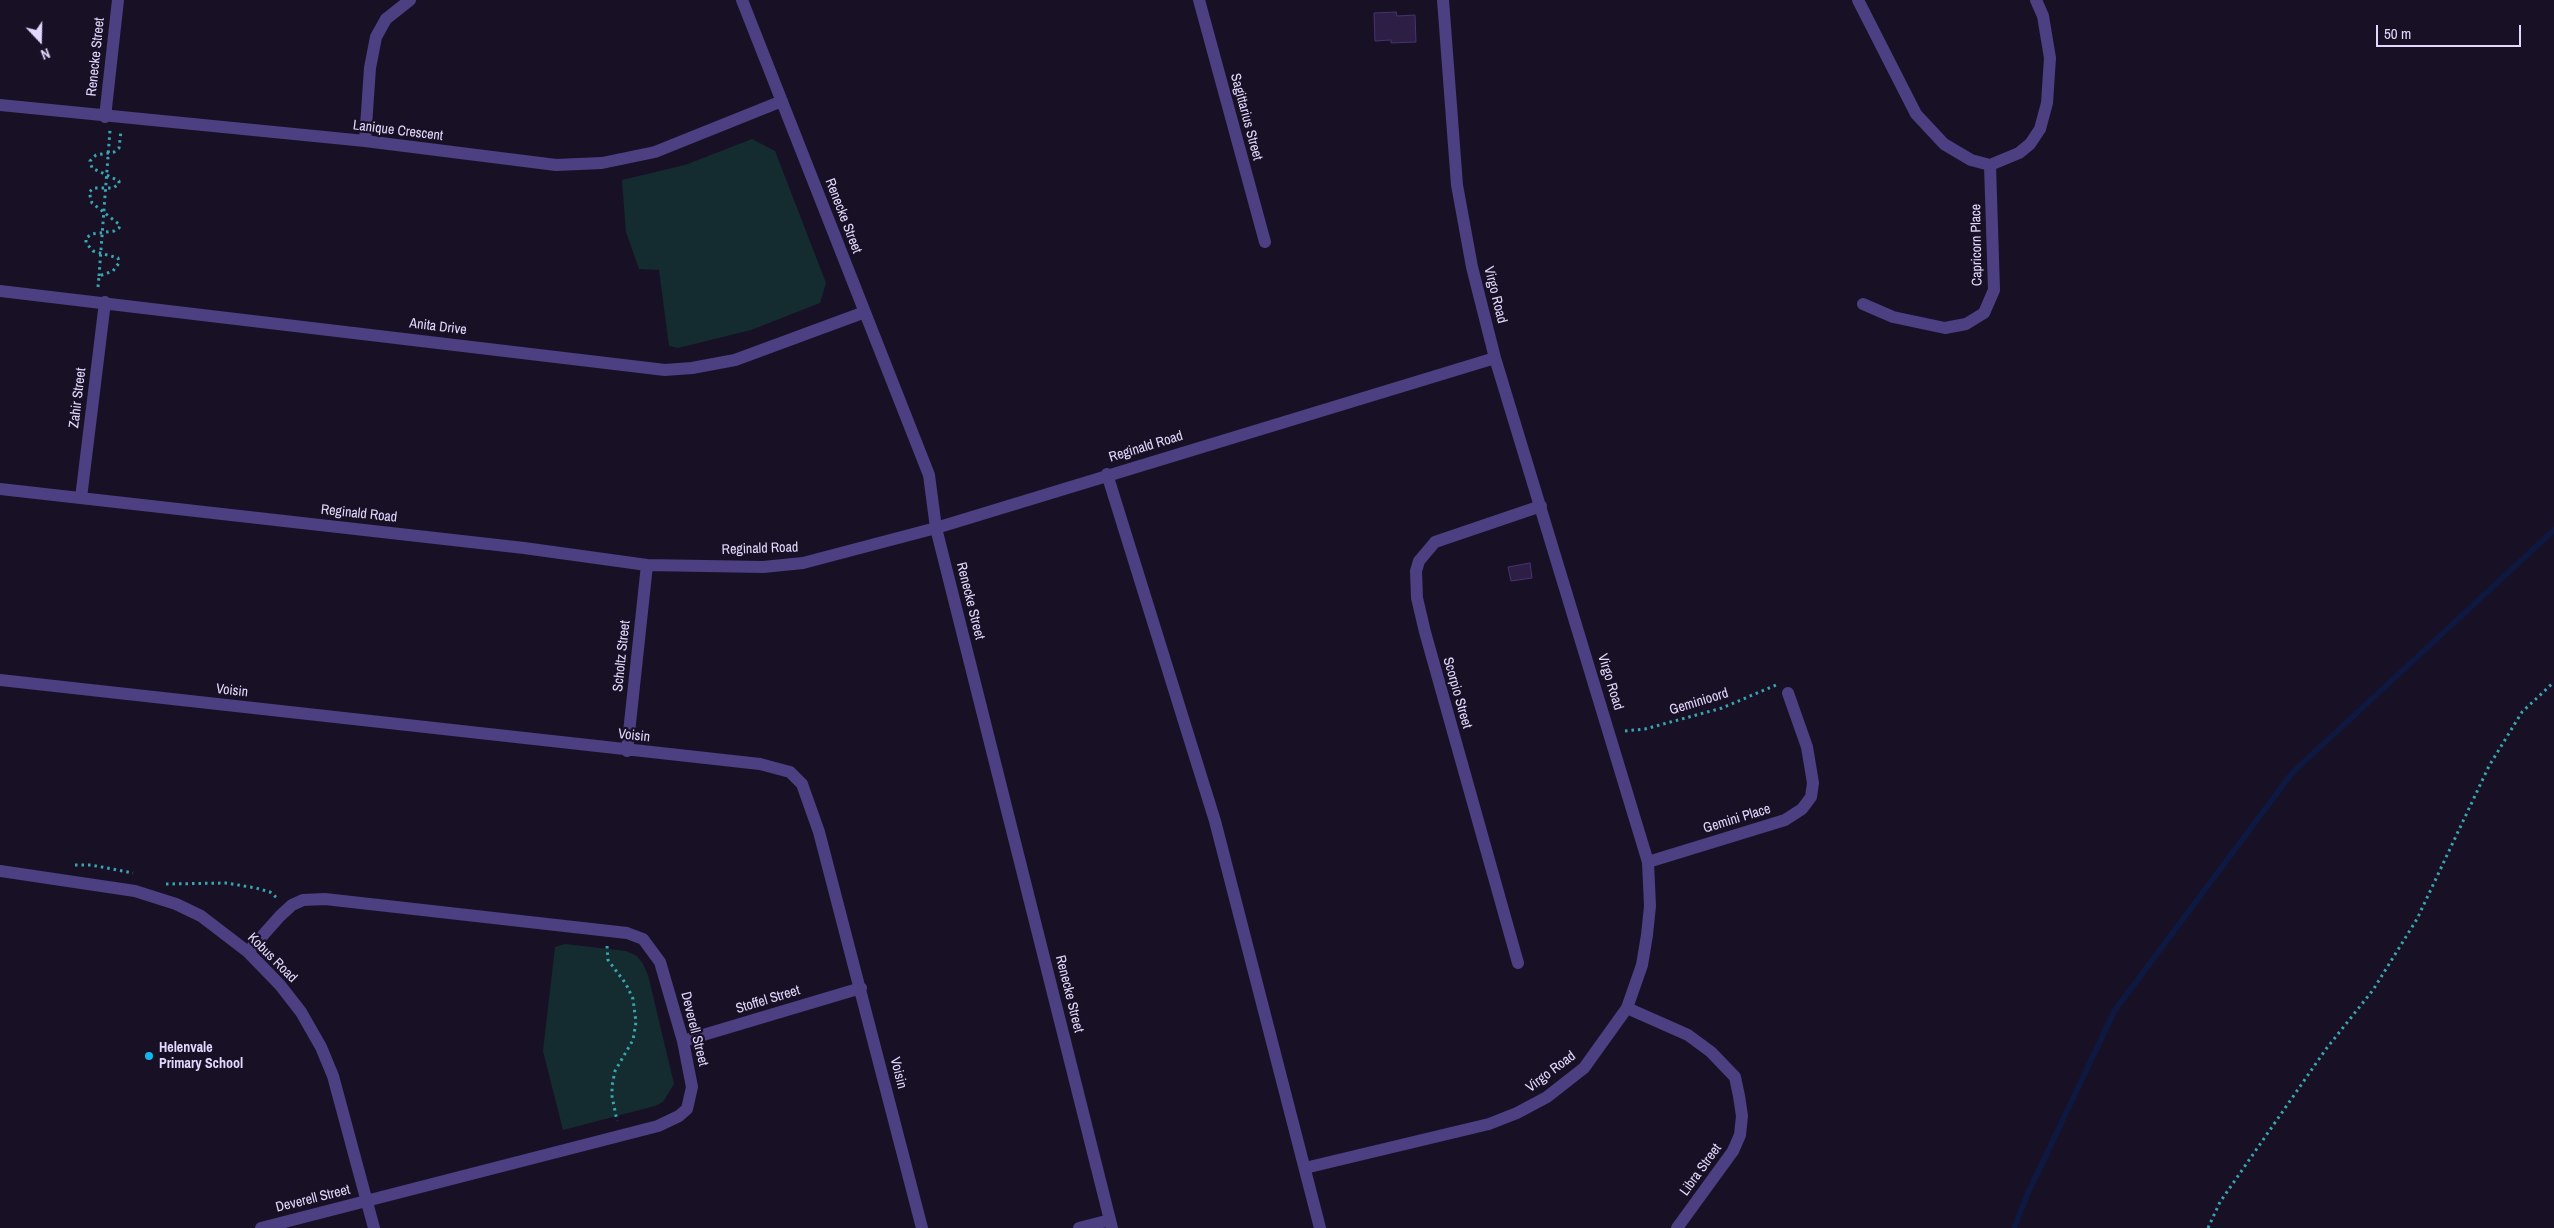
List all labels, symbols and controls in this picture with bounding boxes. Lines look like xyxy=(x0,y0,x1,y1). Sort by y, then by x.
north arrow xyxy=(15,15,65,65)
scale bar xyxy=(2379,15,2524,47)
street label: Renecke Street xyxy=(84,17,108,97)
text: 50 m xyxy=(2384,23,2411,44)
text: N xyxy=(38,44,52,64)
street label: Sagittarius Street xyxy=(1226,72,1266,162)
street label: Lanique Crescent xyxy=(352,117,444,145)
street label: Renecke Street xyxy=(821,176,865,256)
street label: Capricorn Place xyxy=(1968,204,1986,286)
street label: Virgo Road xyxy=(1480,265,1510,325)
street label: Anita Drive xyxy=(408,315,468,339)
street label: Zahir Street xyxy=(66,367,90,429)
street label: Reginald Road xyxy=(1107,428,1185,466)
street label: Reginald Road xyxy=(320,502,398,526)
street label: Reginald Road xyxy=(721,539,799,559)
street label: Renecke Street xyxy=(952,561,988,641)
street label: Scholtz Street xyxy=(610,620,634,692)
street label: Virgo Road xyxy=(1594,652,1626,712)
street label: Scorpio Street xyxy=(1439,655,1475,731)
street label: Voisin xyxy=(215,681,249,701)
street label: Geminioord xyxy=(1668,685,1730,719)
street label: Voisin xyxy=(617,726,651,746)
street label: Gemini Place xyxy=(1701,801,1773,837)
street label: Kobus Road xyxy=(244,930,300,986)
street label: Renecke Street xyxy=(1051,954,1087,1034)
street label: Stoffel Street xyxy=(734,982,802,1018)
street label: Deverell Street xyxy=(677,990,711,1068)
place label: Helenvale Primary School xyxy=(159,1040,243,1072)
street label: Virgo Road xyxy=(1523,1048,1579,1096)
marker: Helenvale Primary School xyxy=(143,1050,155,1062)
street label: Voisin xyxy=(886,1055,910,1091)
street label: Libra Street xyxy=(1677,1141,1725,1199)
street label: Deverell Street xyxy=(274,1182,352,1216)

